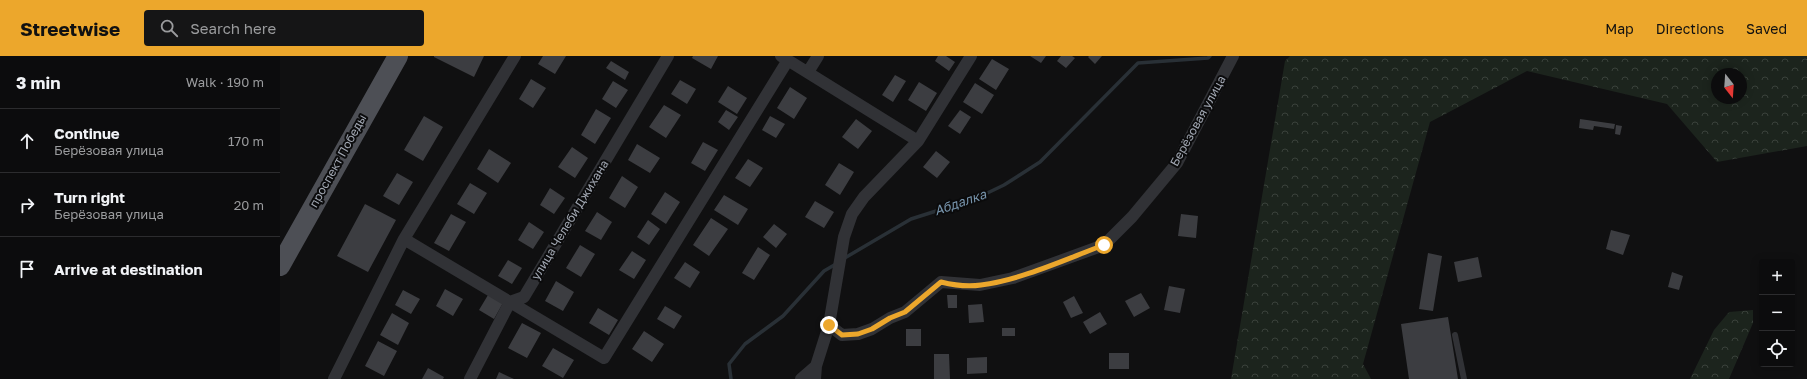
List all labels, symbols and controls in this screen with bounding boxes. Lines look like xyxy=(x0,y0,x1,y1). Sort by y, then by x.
search box xyxy=(144,10,424,46)
text: Streetwise xyxy=(20,17,120,40)
icon: search xyxy=(158,17,180,39)
text: Search here xyxy=(190,19,276,37)
text: Map xyxy=(1605,20,1634,37)
text: Directions xyxy=(1656,20,1724,37)
text: Saved xyxy=(1746,20,1787,37)
north arrow xyxy=(1711,68,1747,104)
text: 3 min xyxy=(16,72,60,93)
street label: Берёзовая улица xyxy=(1166,73,1229,169)
text: Walk · 190 m xyxy=(186,74,264,90)
street label: проспект Победы xyxy=(306,111,369,210)
text: Continue xyxy=(54,124,120,142)
icon: ahead xyxy=(16,130,38,152)
text: 170 m xyxy=(228,133,264,149)
text: Берёзовая улица xyxy=(54,142,164,158)
street label: улица Челеби Джихана xyxy=(528,157,611,283)
water label: Абдалка xyxy=(932,185,989,218)
text: Turn right xyxy=(54,188,125,206)
icon: right xyxy=(16,194,38,216)
text: 20 m xyxy=(234,197,264,213)
text: Берёзовая улица xyxy=(54,206,164,222)
route start xyxy=(1095,236,1113,254)
icon: arrive xyxy=(16,258,38,280)
map controls xyxy=(1759,259,1795,367)
button: + xyxy=(1759,259,1795,295)
text: Arrive at destination xyxy=(54,260,203,278)
button: − xyxy=(1759,295,1795,331)
route end xyxy=(820,316,838,334)
button: locate xyxy=(1759,331,1795,367)

